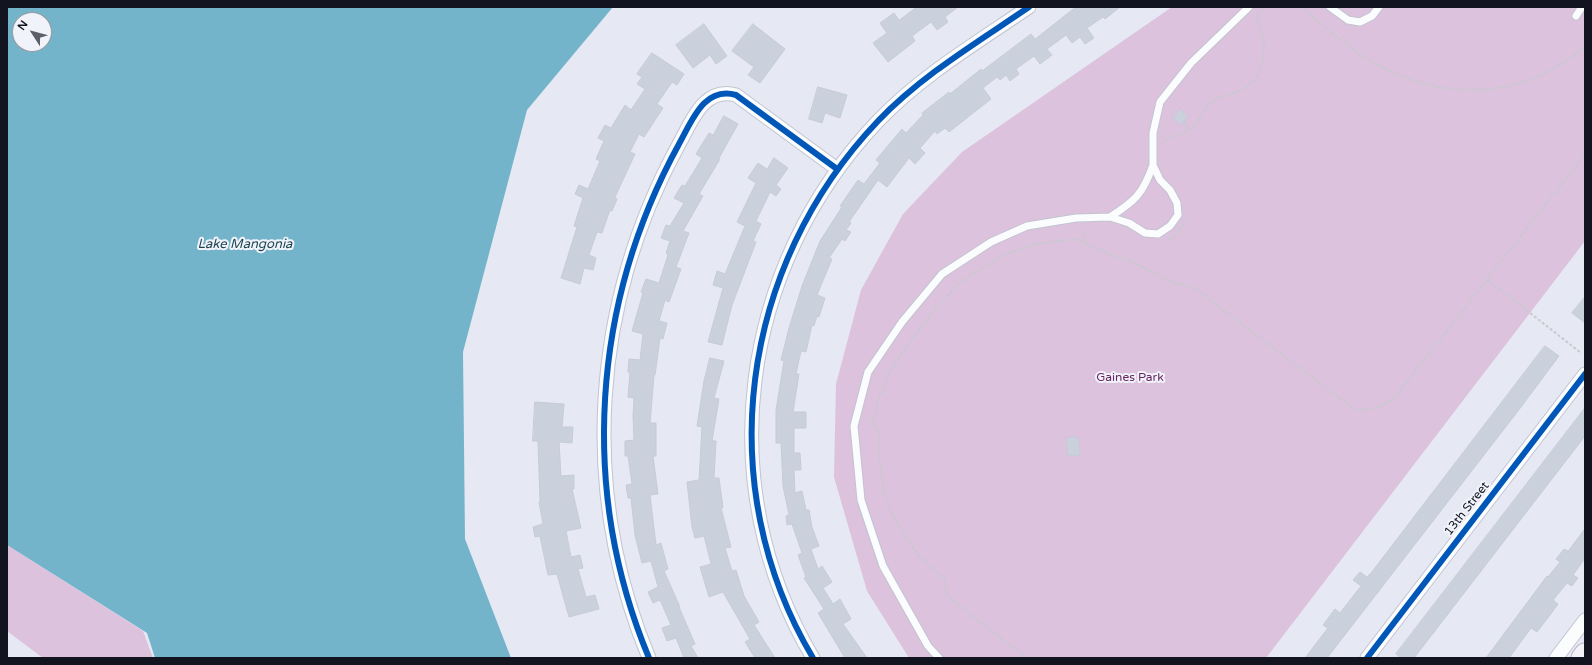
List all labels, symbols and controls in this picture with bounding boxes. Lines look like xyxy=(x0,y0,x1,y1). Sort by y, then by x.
north arrow xyxy=(12,12,52,52)
text: N xyxy=(15,18,31,33)
water label: Lake Mangonia xyxy=(198,237,292,253)
park label: Gaines Park xyxy=(1096,371,1164,385)
street label: 13th Street xyxy=(1442,479,1492,539)

